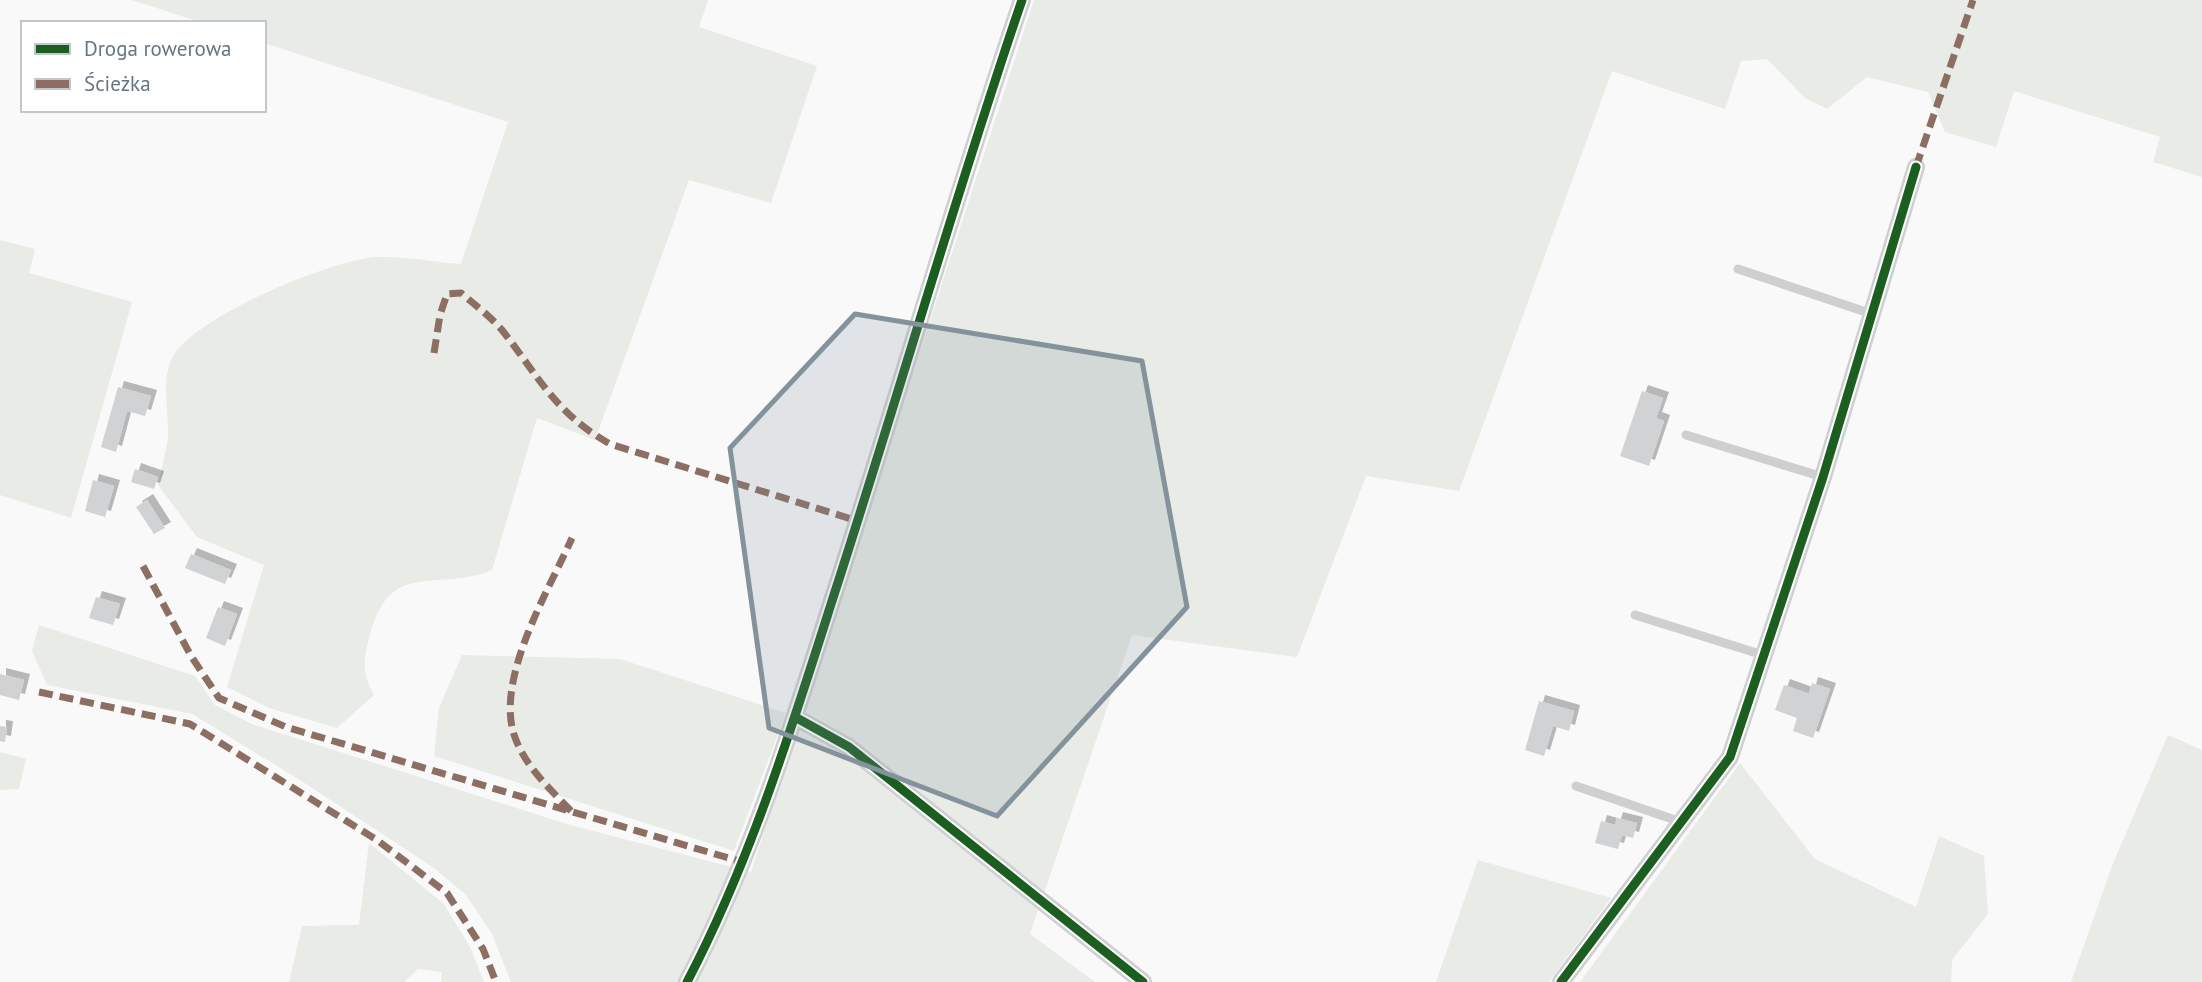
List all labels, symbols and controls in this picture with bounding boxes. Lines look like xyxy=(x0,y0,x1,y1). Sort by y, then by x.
legend xyxy=(21,21,266,112)
text: Droga rowerowa xyxy=(84,35,231,62)
text: Ścieżka xyxy=(84,70,151,97)

